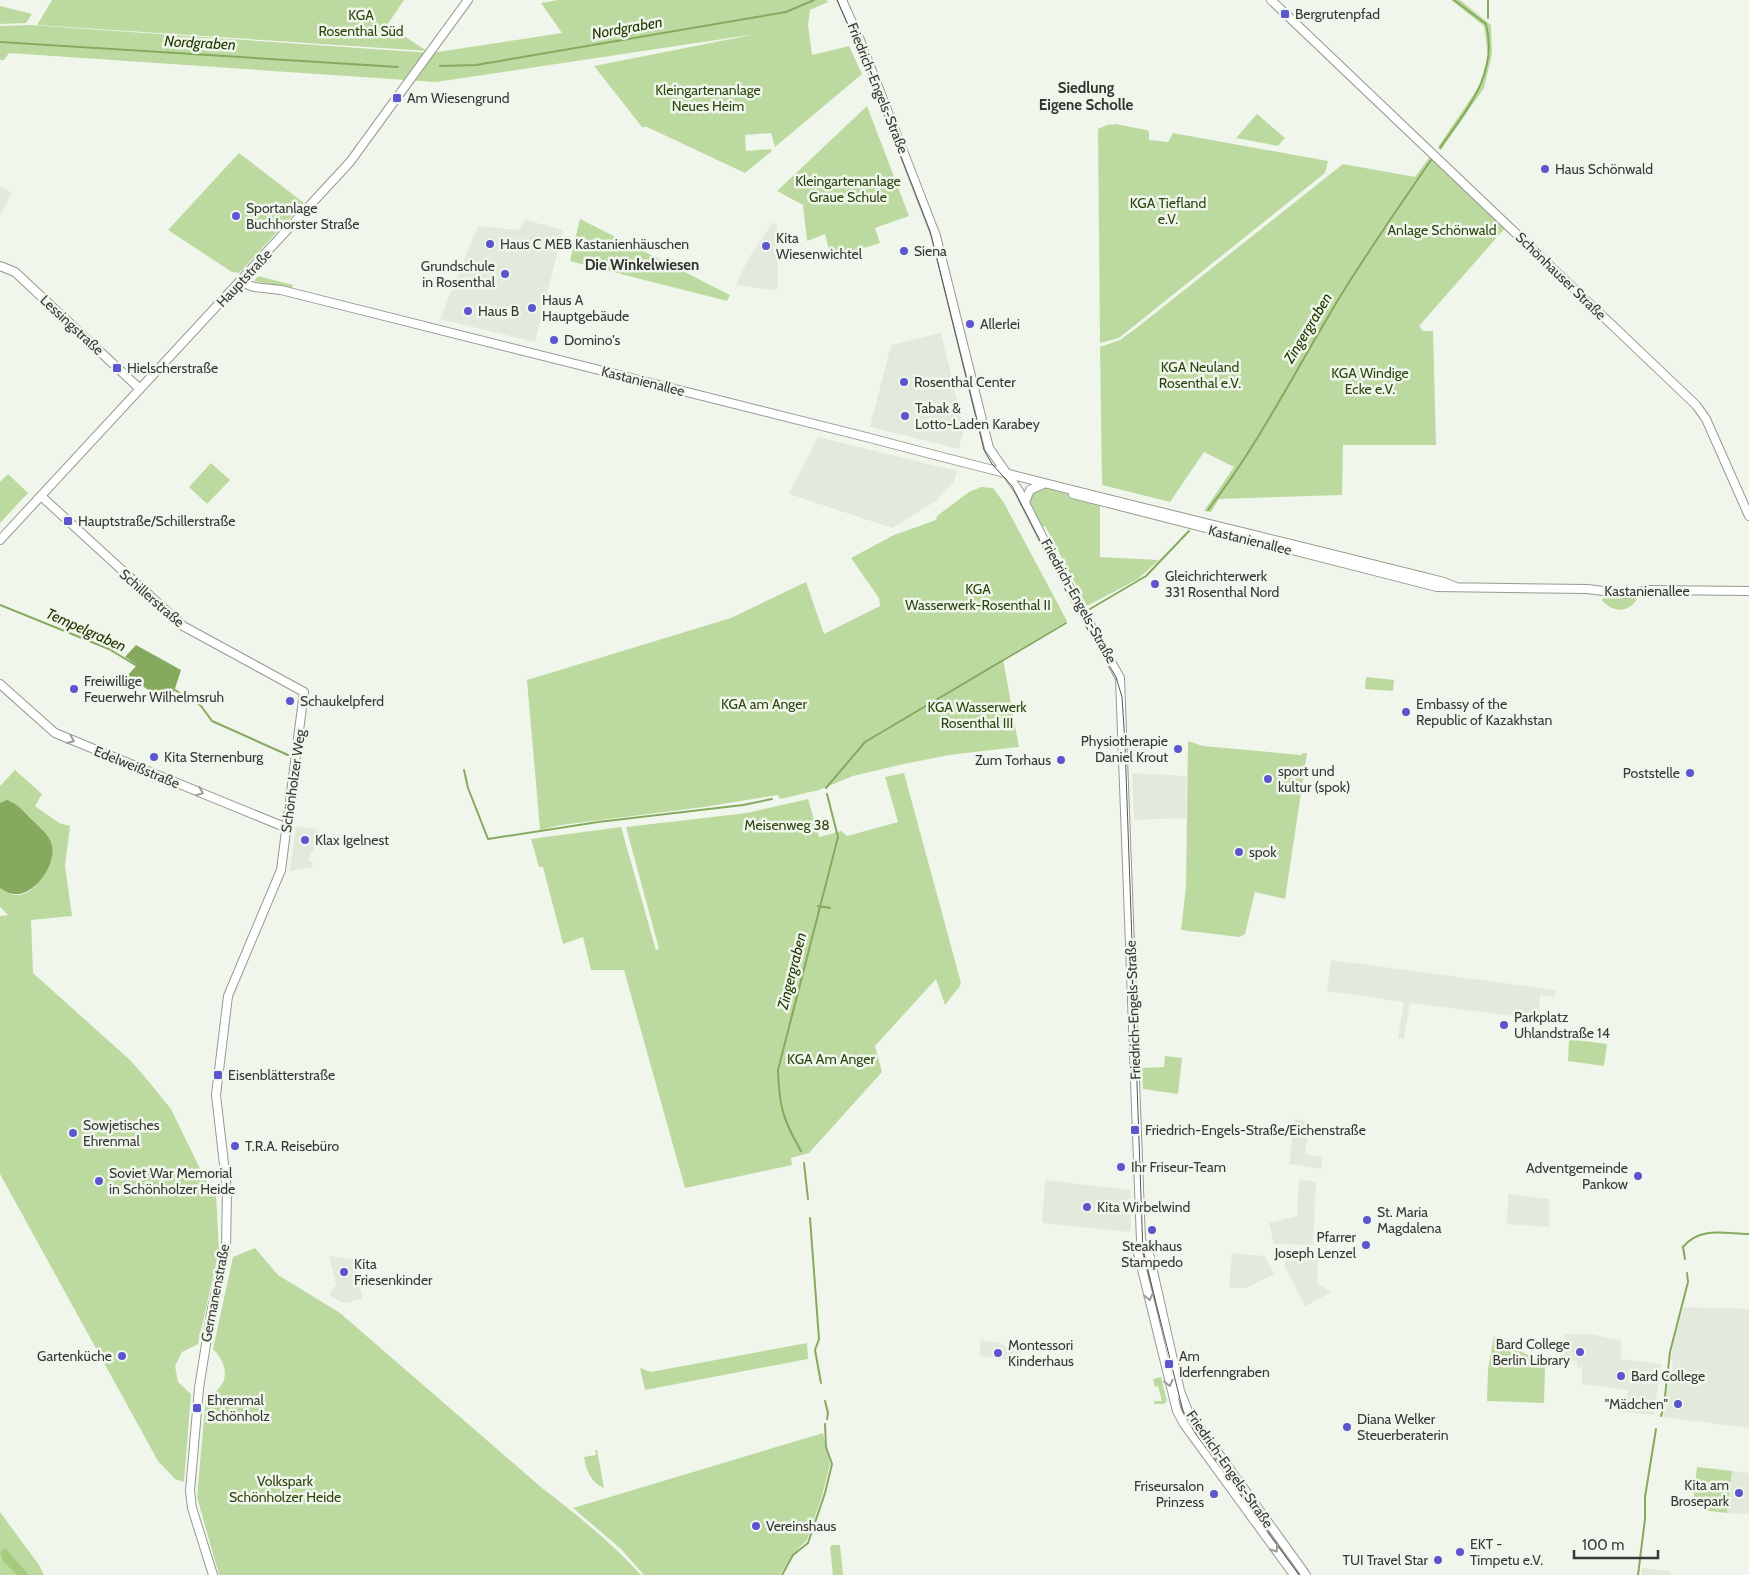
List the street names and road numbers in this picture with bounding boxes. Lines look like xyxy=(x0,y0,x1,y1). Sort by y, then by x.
street label: Friedrich-Engels-Straße xyxy=(843,20,913,156)
street label: Schönhauser Straße xyxy=(1512,228,1610,324)
street label: Hauptstraße xyxy=(213,245,275,311)
street label: Lessingstraße xyxy=(37,291,107,359)
street label: Kastanienallee xyxy=(599,362,687,400)
street label: Kastanienallee xyxy=(1206,521,1294,559)
street label: Friedrich-Engels-Straße xyxy=(1037,536,1121,666)
street label: Schillerstraße xyxy=(116,565,188,631)
street label: Kastanienallee xyxy=(1604,582,1690,600)
street label: Schönholzer Weg xyxy=(277,727,309,834)
street label: Edelweißstraße xyxy=(92,742,182,792)
street label: Friedrich-Engels-Straße xyxy=(1122,940,1144,1080)
street label: Germanenstraße xyxy=(197,1242,233,1344)
street label: Friedrich-Engels-Straße xyxy=(1183,1407,1277,1531)

